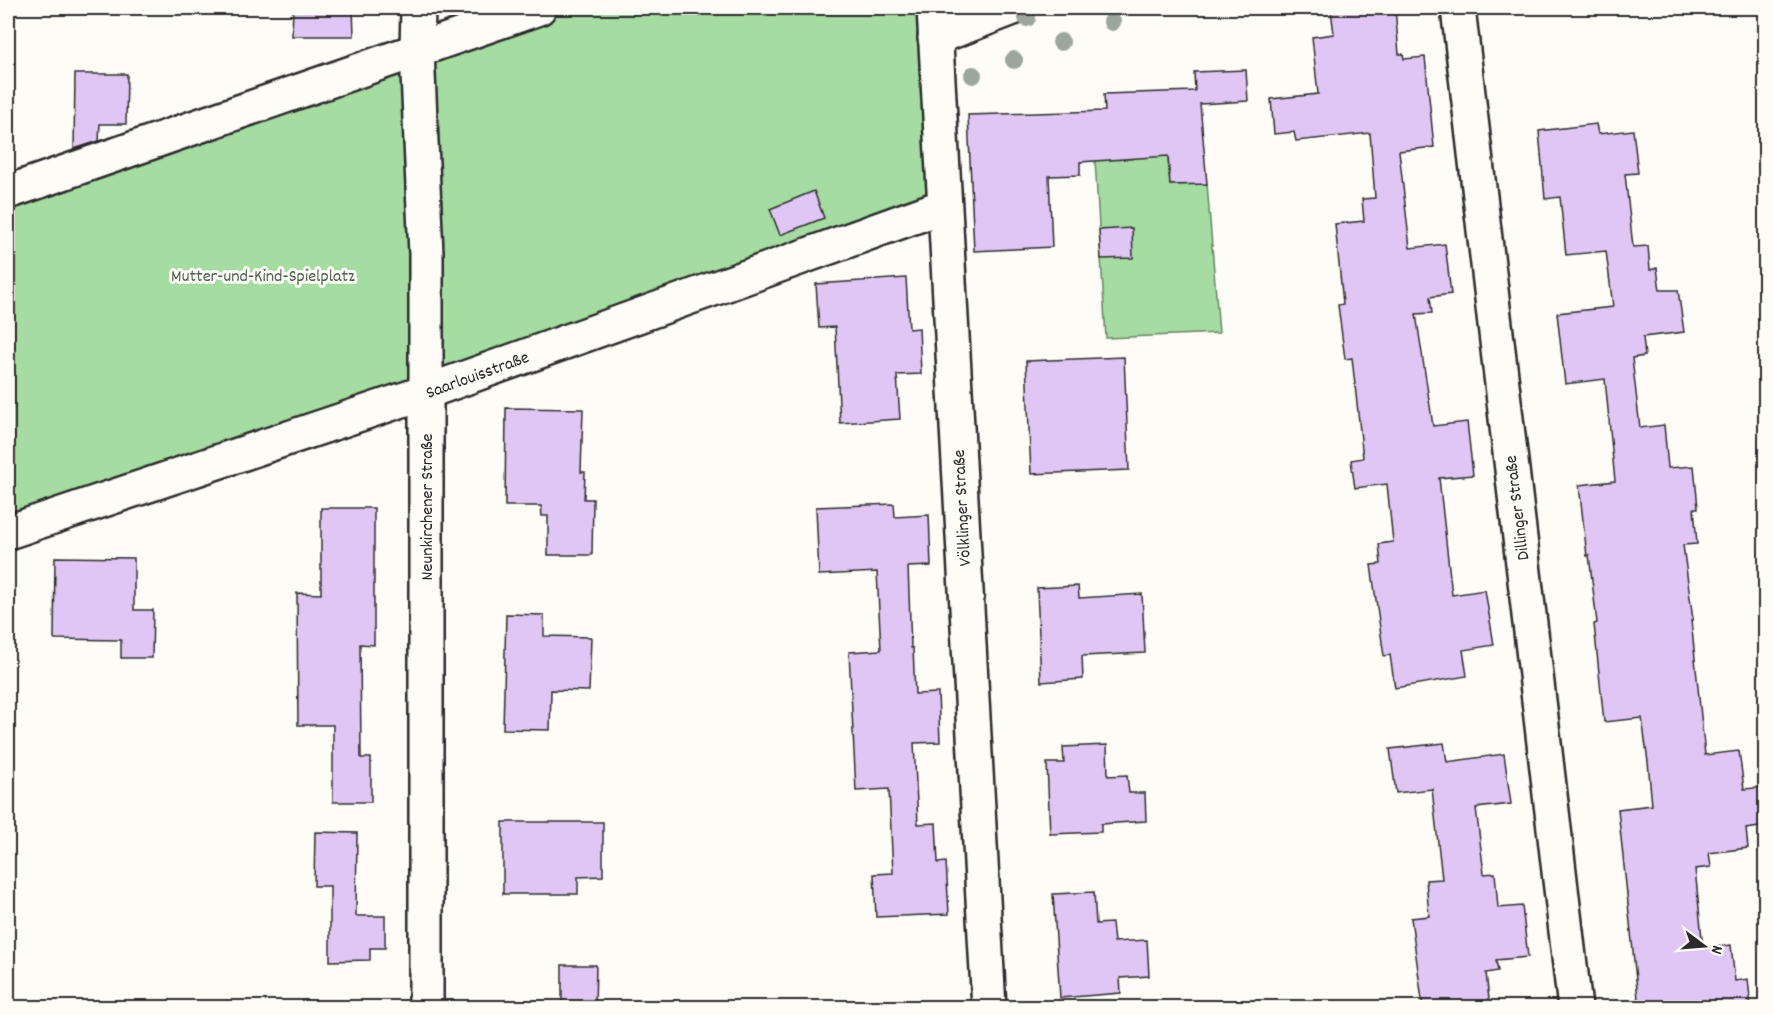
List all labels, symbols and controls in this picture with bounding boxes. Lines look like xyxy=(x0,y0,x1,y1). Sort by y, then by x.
park label: Mutter-und-Kind-Spielplatz xyxy=(171,265,355,290)
street label: Saarlouisstraße xyxy=(423,346,533,407)
street label: Neunkirchener Straße xyxy=(416,433,441,580)
street label: Völklinger Straße xyxy=(948,449,979,567)
street label: Dillinger Straße xyxy=(1500,454,1537,562)
north arrow xyxy=(1674,916,1734,976)
text: N xyxy=(1704,942,1728,957)

